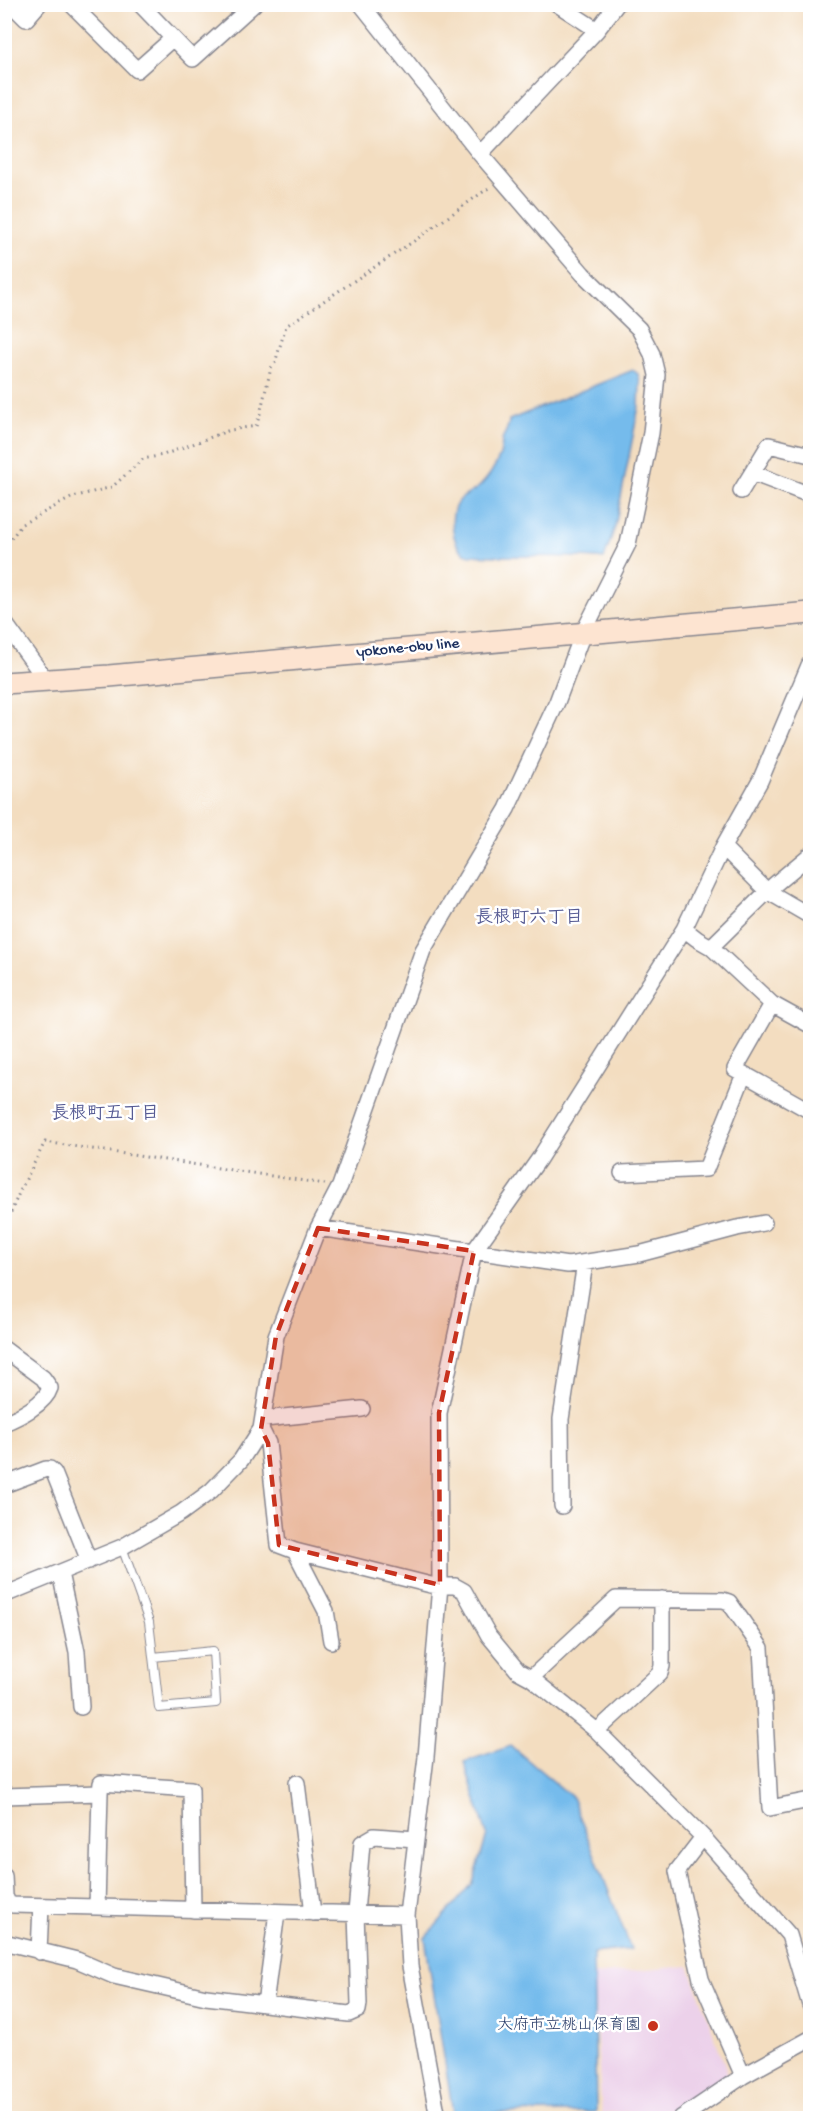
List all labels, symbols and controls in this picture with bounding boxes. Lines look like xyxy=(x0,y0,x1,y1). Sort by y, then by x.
street label: yokone-obu line xyxy=(356,635,461,663)
district label: 長根町六丁目 xyxy=(475,907,583,929)
district label: 長根町五丁目 xyxy=(51,1103,159,1125)
place label: 大府市立桃山保育園 xyxy=(497,2016,641,2036)
marker: 大府市立桃山保育園 xyxy=(646,2019,660,2033)

